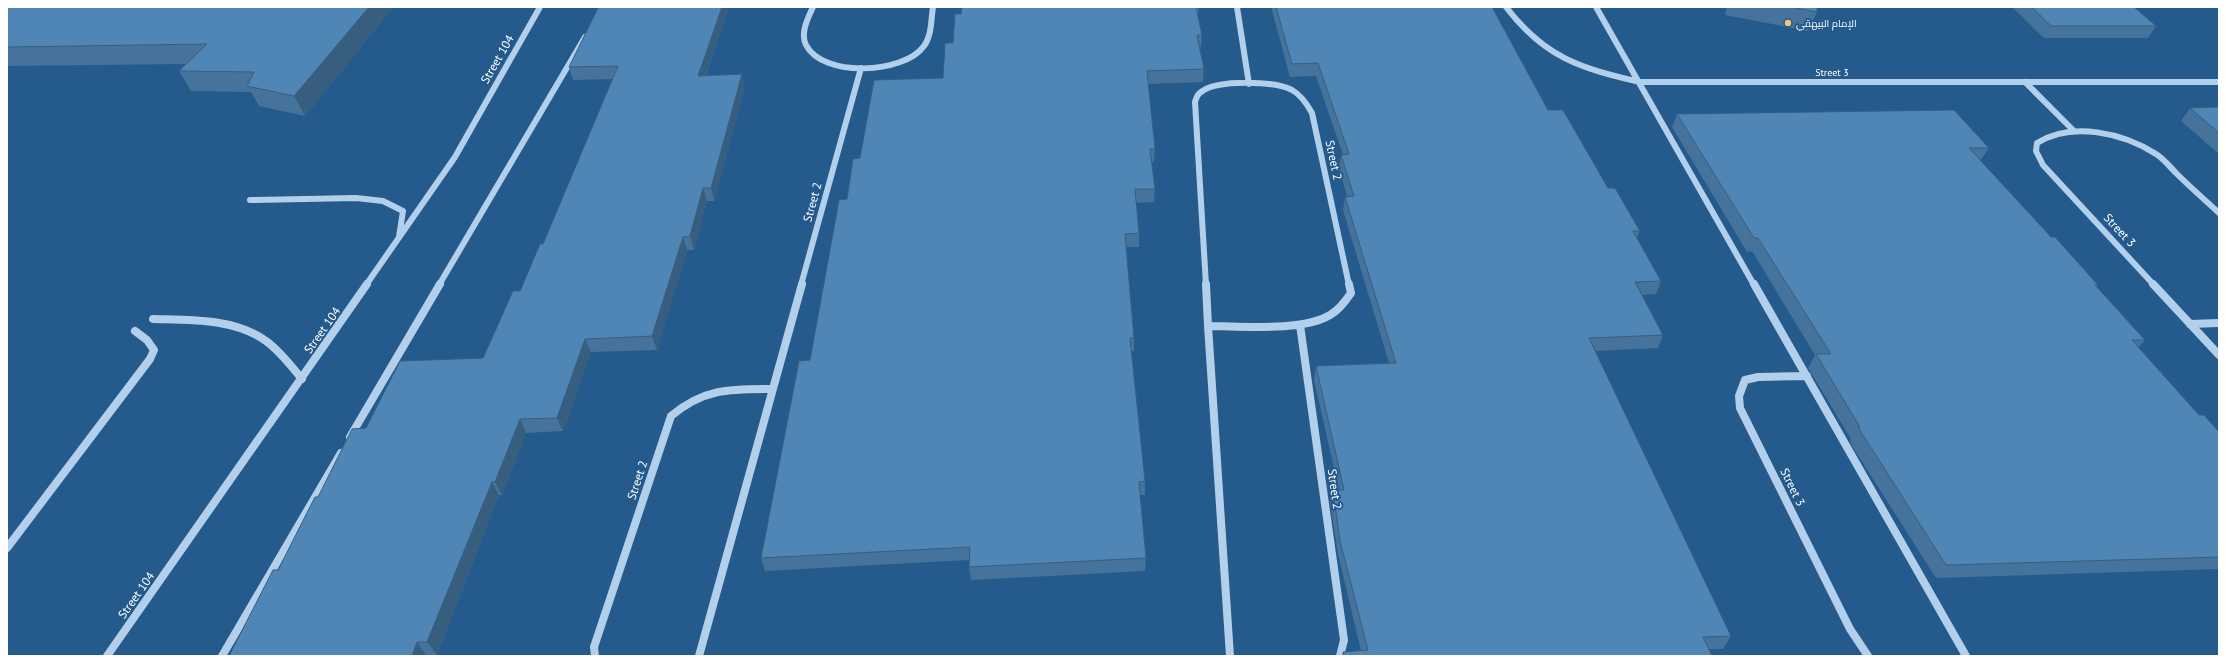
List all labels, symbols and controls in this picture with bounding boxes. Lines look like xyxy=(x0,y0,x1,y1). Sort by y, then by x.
place label: الإمام البيهقي xyxy=(1796,17,1857,31)
marker: الإمام البيهقي xyxy=(1783,18,1793,28)
street label: Street 104 xyxy=(477,32,517,86)
street label: Street 3 xyxy=(1815,66,1849,79)
street label: Street 2 xyxy=(1322,139,1346,181)
street label: Street 2 xyxy=(800,181,824,223)
street label: Street 3 xyxy=(2101,210,2139,250)
street label: Street 104 xyxy=(301,303,344,356)
street label: Street 2 xyxy=(624,458,650,502)
street label: Street 3 xyxy=(1777,466,1809,508)
street label: Street 2 xyxy=(1325,468,1345,510)
street label: Street 104 xyxy=(115,568,158,621)

